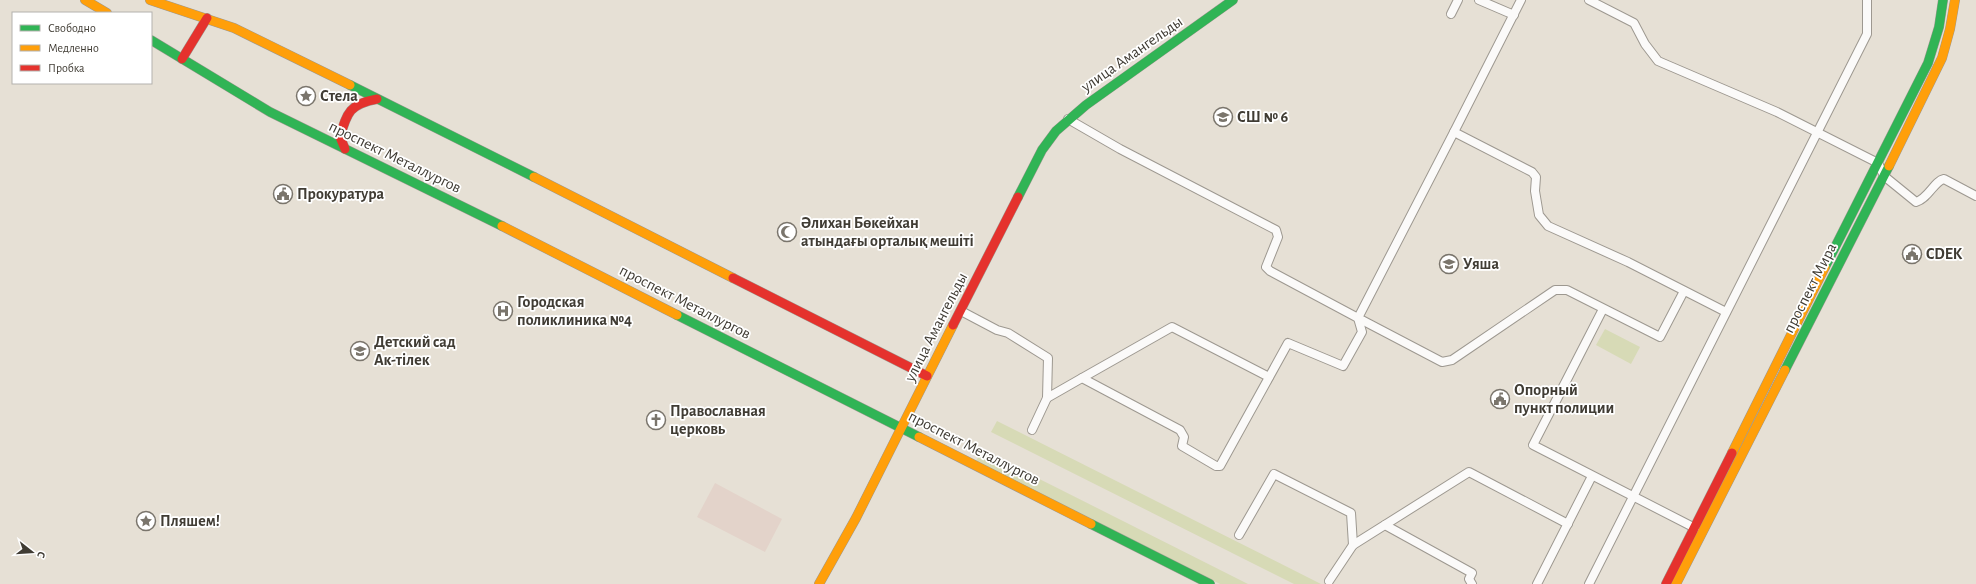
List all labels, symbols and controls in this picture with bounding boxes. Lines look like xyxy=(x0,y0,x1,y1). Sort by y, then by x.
legend xyxy=(12,12,152,84)
street label: улица Амангельды xyxy=(1078,13,1186,96)
text: Свободно xyxy=(48,22,96,34)
text: Медленно xyxy=(48,42,99,54)
text: Пробка xyxy=(48,62,85,74)
place icon: Стела xyxy=(295,85,317,107)
place label: Стела xyxy=(320,88,358,104)
school or university icon: СШ № 6 xyxy=(1212,106,1234,128)
place label: СШ № 6 xyxy=(1237,109,1288,125)
street label: проспект Металлургов xyxy=(326,118,464,197)
public building icon: Прокуратура xyxy=(272,183,294,205)
place label: Прокуратура xyxy=(297,186,384,203)
place label: Әлихан Бөкейхан атындағы орталық мешіті xyxy=(801,215,974,249)
mosque icon: Әлихан Бөкейхан атындағы орталық мешіті xyxy=(776,221,798,243)
street label: проспект Мира xyxy=(1780,240,1840,336)
public building icon: CDEK xyxy=(1901,243,1923,265)
place label: CDEK xyxy=(1926,246,1963,262)
school or university icon: Уяша xyxy=(1438,253,1460,275)
place label: Уяша xyxy=(1463,256,1499,272)
street label: проспект Металлургов xyxy=(616,262,753,343)
street label: улица Амангельды xyxy=(901,270,971,385)
place label: Городская поликлиника №4 xyxy=(517,294,632,328)
hospital icon: Городская поликлиника №4 xyxy=(492,300,514,322)
place label: Детский сад Ак-тiлек xyxy=(374,334,456,368)
school or university icon: Детский сад Ак-тiлек xyxy=(349,340,371,362)
place label: Опорный пункт полиции xyxy=(1514,382,1614,417)
public building icon: Опорный пункт полиции xyxy=(1489,388,1511,410)
place label: Православная церковь xyxy=(670,403,766,437)
street label: проспект Металлургов xyxy=(905,408,1042,489)
church icon: Православная церковь xyxy=(645,409,667,431)
place icon: Пляшем! xyxy=(135,510,157,532)
place label: Пляшем! xyxy=(160,513,220,529)
north arrow xyxy=(12,532,52,572)
text: С xyxy=(35,550,47,559)

